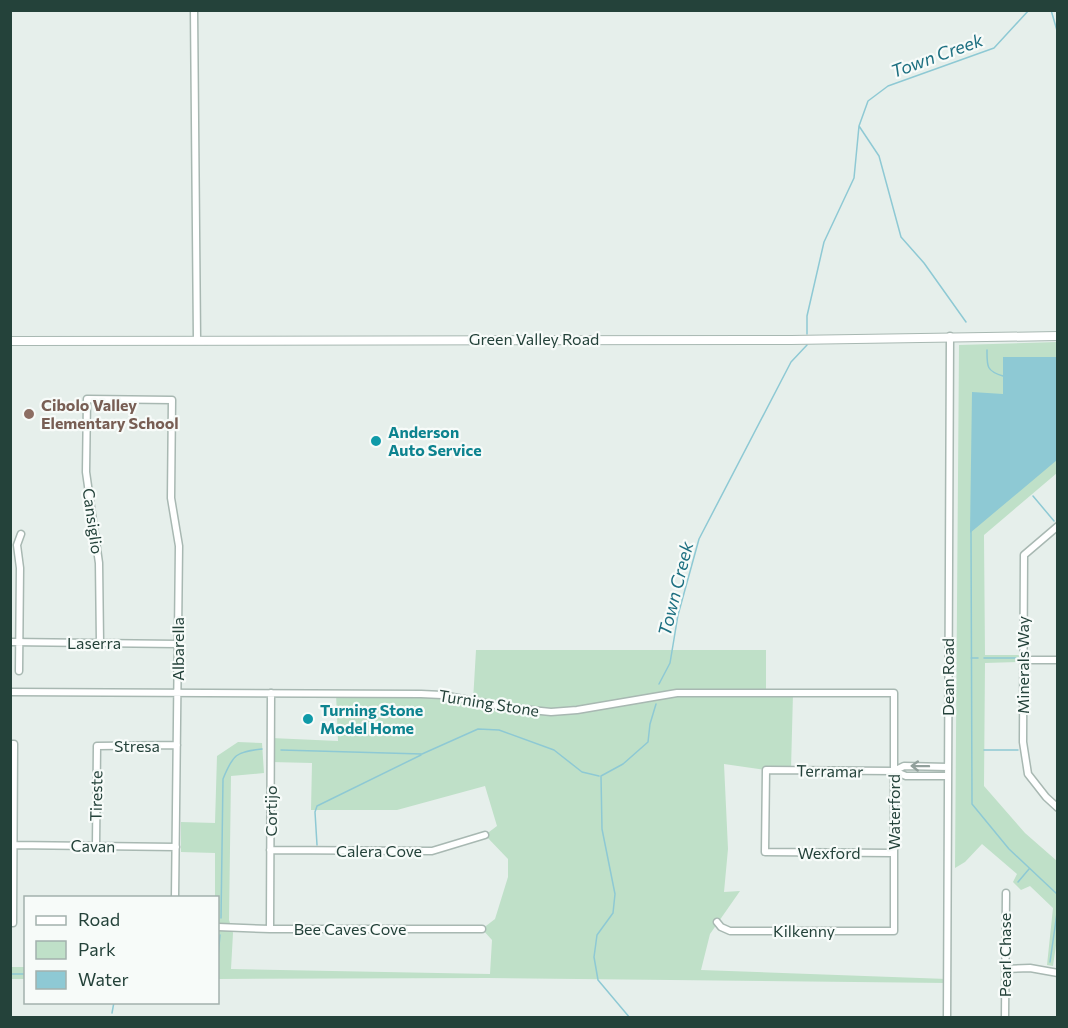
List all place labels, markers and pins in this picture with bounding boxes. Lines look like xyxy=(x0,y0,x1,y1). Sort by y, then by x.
place label: Cibolo Valley Elementary School xyxy=(41,395,179,432)
marker: Cibolo Valley Elementary School xyxy=(22,407,36,421)
place label: Anderson Auto Service xyxy=(388,422,482,459)
marker: Anderson Auto Service xyxy=(369,434,383,448)
place label: Turning Stone Model Home xyxy=(320,700,423,737)
marker: Turning Stone Model Home xyxy=(301,712,315,726)

